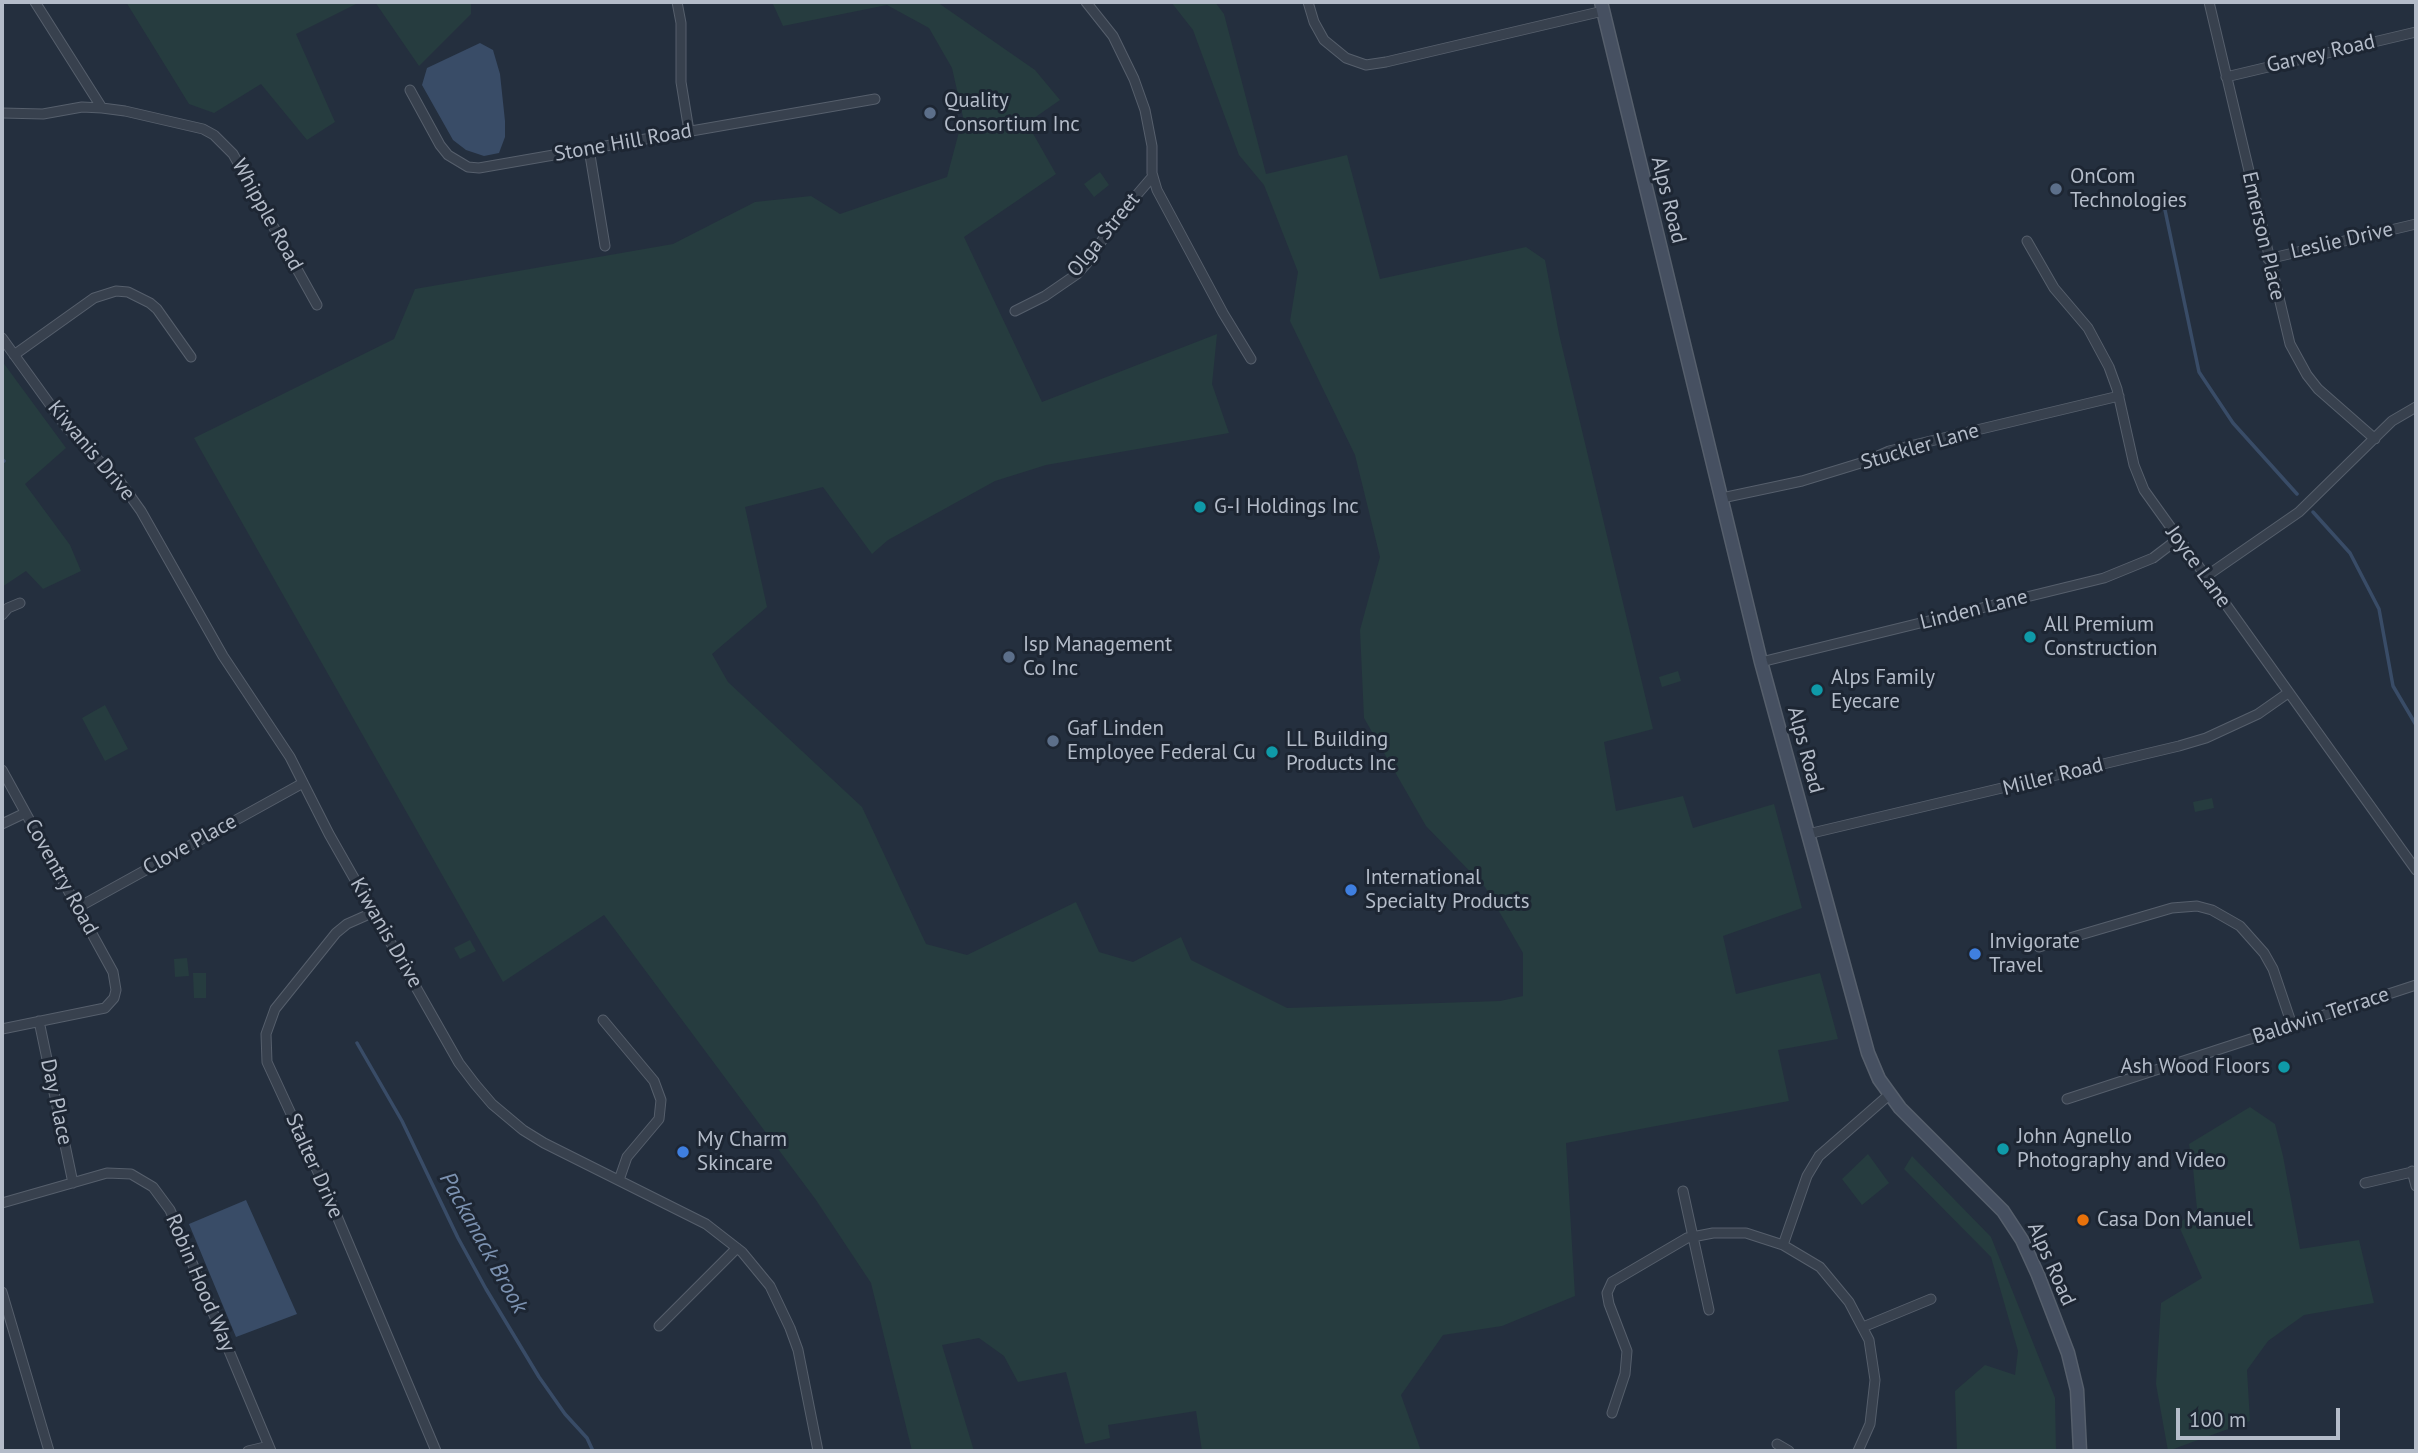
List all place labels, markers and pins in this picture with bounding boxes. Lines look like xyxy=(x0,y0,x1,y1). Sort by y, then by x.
place label: Quality Consortium Inc xyxy=(944,88,1080,138)
marker: Quality Consortium Inc xyxy=(922,105,938,121)
place label: OnCom Technologies xyxy=(2070,164,2187,214)
marker: OnCom Technologies xyxy=(2048,181,2064,197)
place label: G-I Holdings Inc xyxy=(1214,494,1359,520)
marker: G-I Holdings Inc xyxy=(1192,499,1208,515)
place label: All Premium Construction xyxy=(2044,612,2157,662)
marker: All Premium Construction xyxy=(2022,629,2038,645)
place label: Isp Management Co Inc xyxy=(1023,632,1172,682)
marker: Isp Management Co Inc xyxy=(1001,649,1017,665)
place label: Alps Family Eyecare xyxy=(1831,665,1935,715)
marker: Alps Family Eyecare xyxy=(1809,682,1825,698)
place label: Gaf Linden Employee Federal Cu xyxy=(1067,716,1256,766)
place label: LL Building Products Inc xyxy=(1286,727,1396,777)
marker: Gaf Linden Employee Federal Cu xyxy=(1045,733,1061,749)
marker: LL Building Products Inc xyxy=(1264,744,1280,760)
place label: International Specialty Products xyxy=(1365,865,1530,915)
marker: International Specialty Products xyxy=(1343,882,1359,898)
place label: Invigorate Travel xyxy=(1989,929,2080,979)
marker: Invigorate Travel xyxy=(1967,946,1983,962)
place label: Ash Wood Floors xyxy=(2120,1054,2270,1080)
marker: Ash Wood Floors xyxy=(2276,1059,2292,1075)
place label: John Agnello Photography and Video xyxy=(2017,1124,2226,1174)
place label: My Charm Skincare xyxy=(697,1127,787,1177)
marker: John Agnello Photography and Video xyxy=(1995,1141,2011,1157)
marker: My Charm Skincare xyxy=(675,1144,691,1160)
place label: Casa Don Manuel xyxy=(2097,1207,2253,1233)
marker: Casa Don Manuel xyxy=(2075,1212,2091,1228)

